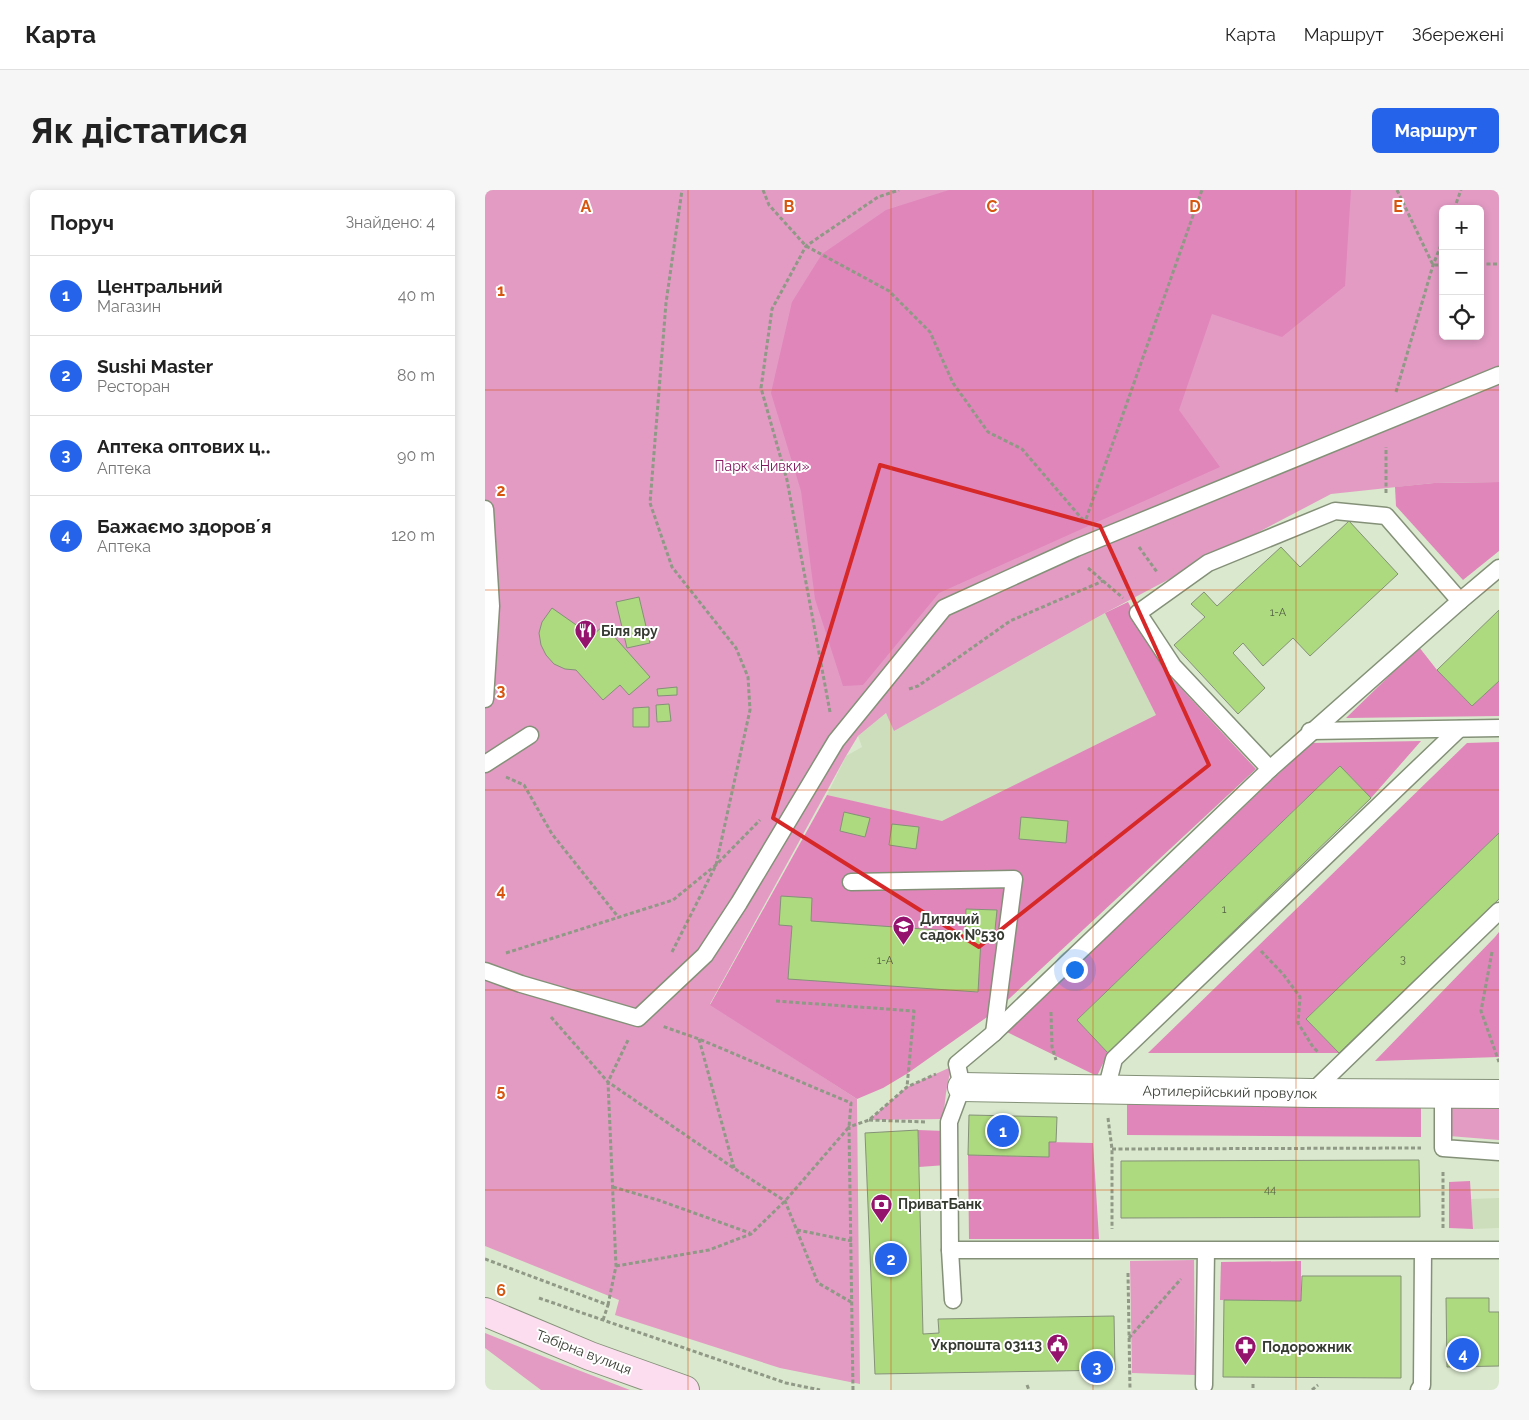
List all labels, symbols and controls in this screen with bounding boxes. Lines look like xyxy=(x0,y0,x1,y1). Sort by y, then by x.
text: Карта xyxy=(25,20,96,49)
text: Карта xyxy=(1225,24,1276,45)
text: Маршрут xyxy=(1304,24,1384,45)
text: Збережені xyxy=(1412,24,1504,45)
button: Маршрут xyxy=(1372,108,1499,153)
text: Як дістатися xyxy=(30,110,248,151)
text: A xyxy=(581,197,592,216)
text: B xyxy=(784,197,795,216)
text: C xyxy=(987,197,998,216)
text: D xyxy=(1189,197,1201,216)
text: E xyxy=(1393,197,1403,216)
map controls xyxy=(1439,205,1484,340)
button: + xyxy=(1439,205,1484,250)
text: Поруч xyxy=(50,210,114,235)
text: Знайдено: 4 xyxy=(345,213,435,232)
button: − xyxy=(1439,250,1484,295)
text: Центральний xyxy=(97,275,223,297)
text: 1 xyxy=(497,281,505,300)
text: 1 xyxy=(62,286,70,305)
text: 40 m xyxy=(398,286,435,305)
button: locate xyxy=(1439,295,1484,340)
text: Магазин xyxy=(97,297,161,316)
text: Sushi Master xyxy=(97,355,213,377)
text: 2 xyxy=(61,366,71,385)
text: 80 m xyxy=(397,366,435,385)
text: Ресторан xyxy=(97,377,170,396)
text: Аптека оптових ц‥ xyxy=(97,435,271,457)
text: 3 xyxy=(62,446,70,465)
text: 90 m xyxy=(397,446,435,465)
park label: Парк «Нивки» xyxy=(715,458,809,474)
text: Аптека xyxy=(97,459,151,478)
text: 2 xyxy=(496,481,506,500)
text: Бажаємо здоровʼя xyxy=(97,515,271,537)
text: 4 xyxy=(61,526,71,545)
text: 120 m xyxy=(391,526,435,545)
text: Аптека xyxy=(97,537,151,556)
house number: 1-А xyxy=(1270,606,1287,619)
restaurant icon: Біля яру xyxy=(573,619,597,650)
place label: Біля яру xyxy=(601,623,658,639)
text: 3 xyxy=(497,681,506,700)
text: 4 xyxy=(496,881,506,900)
house number: 1 xyxy=(1222,903,1227,916)
place label: Дитячий садок №530 xyxy=(920,911,1005,943)
school or university icon: Дитячий садок №530 xyxy=(892,915,916,946)
house number: 3 xyxy=(1400,953,1406,966)
house number: 1-А xyxy=(877,954,894,967)
your location xyxy=(1062,957,1088,983)
text: 5 xyxy=(497,1081,506,1100)
street label: Артилерійський провулок xyxy=(1142,1082,1318,1102)
pin: 1 xyxy=(987,1112,1019,1150)
house number: 44 xyxy=(1264,1183,1276,1196)
bank icon: ПриватБанк xyxy=(870,1192,894,1223)
place label: ПриватБанк xyxy=(898,1196,982,1212)
pin: 2 xyxy=(875,1240,907,1278)
text: 6 xyxy=(496,1281,506,1300)
street label: Табірна вулиця xyxy=(534,1326,634,1378)
public building icon: Укрпошта 03113 xyxy=(1046,1333,1070,1364)
pharmacy icon: Подорожник xyxy=(1234,1335,1258,1366)
pin: 4 xyxy=(1447,1335,1479,1373)
place label: Укрпошта 03113 xyxy=(930,1337,1042,1353)
place label: Подорожник xyxy=(1262,1339,1352,1355)
pin: 3 xyxy=(1081,1348,1113,1386)

